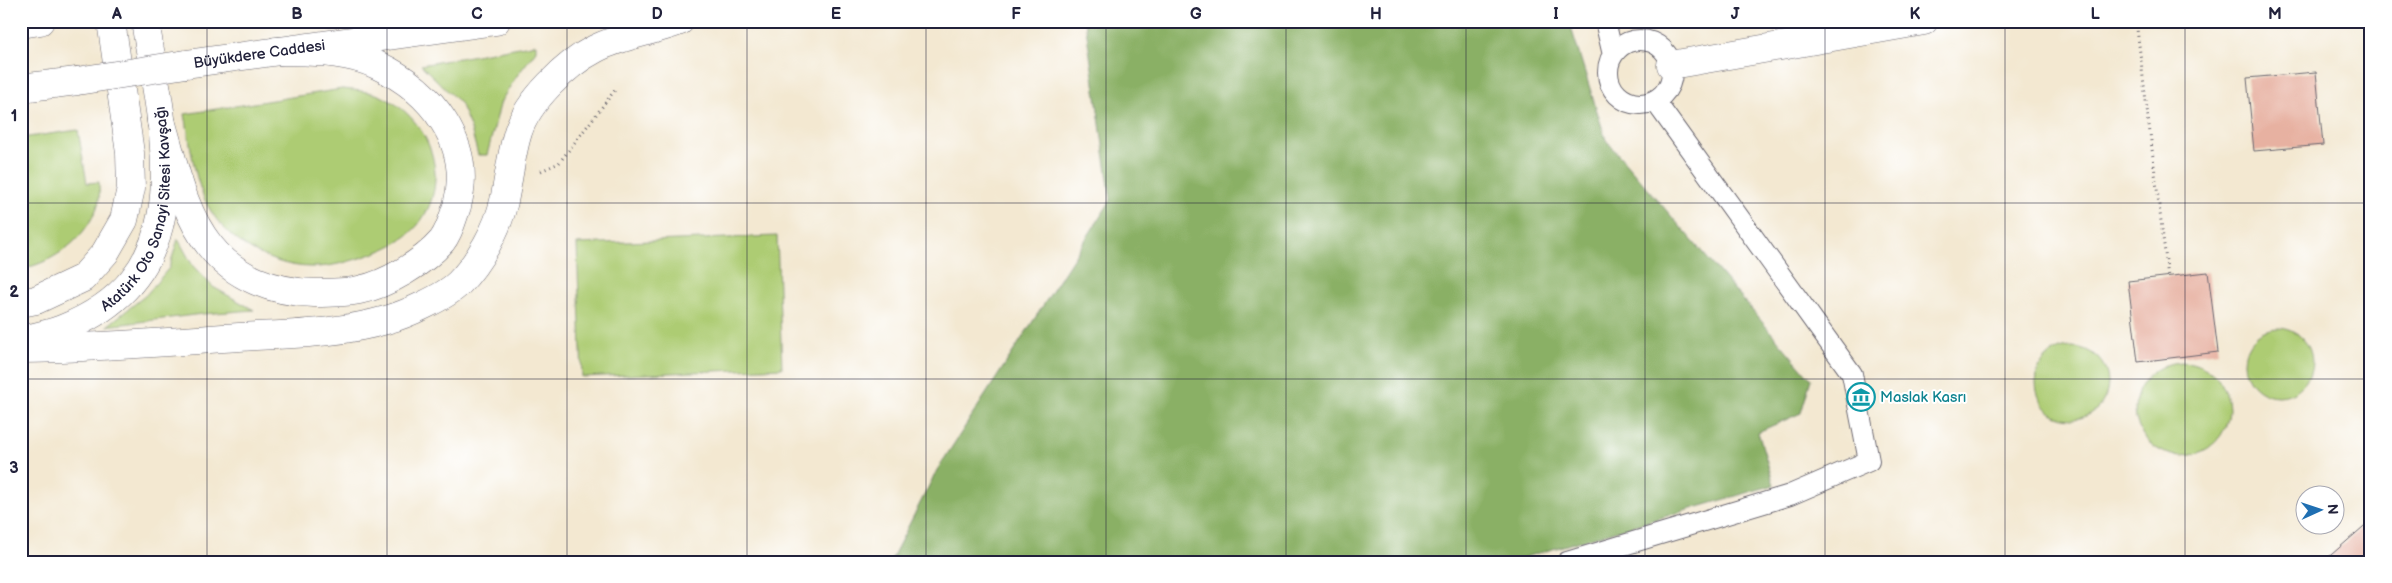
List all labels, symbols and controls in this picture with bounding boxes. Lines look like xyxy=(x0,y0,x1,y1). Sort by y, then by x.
text: A xyxy=(111,5,122,24)
text: B xyxy=(291,5,303,24)
text: C xyxy=(471,5,483,24)
text: D xyxy=(651,5,663,24)
text: E xyxy=(831,5,841,24)
text: F xyxy=(1011,5,1021,24)
text: G xyxy=(1190,5,1202,24)
text: H xyxy=(1370,5,1382,24)
text: I xyxy=(1553,5,1559,24)
text: J xyxy=(1731,5,1740,24)
text: K xyxy=(1910,5,1921,24)
text: L xyxy=(2090,5,2100,24)
text: M xyxy=(2268,5,2282,24)
street label: Büyükdere Caddesi xyxy=(192,35,326,72)
street label: Atatürk Oto Sanayi Sitesi Kavşağı xyxy=(97,105,175,316)
text: 1 xyxy=(11,107,17,126)
text: 2 xyxy=(9,283,19,302)
museum icon: Maslak Kasrı xyxy=(1846,382,1876,412)
place label: Maslak Kasrı xyxy=(1880,388,1966,407)
text: 3 xyxy=(9,459,19,478)
north arrow xyxy=(2294,486,2344,536)
text: N xyxy=(2324,504,2341,515)

